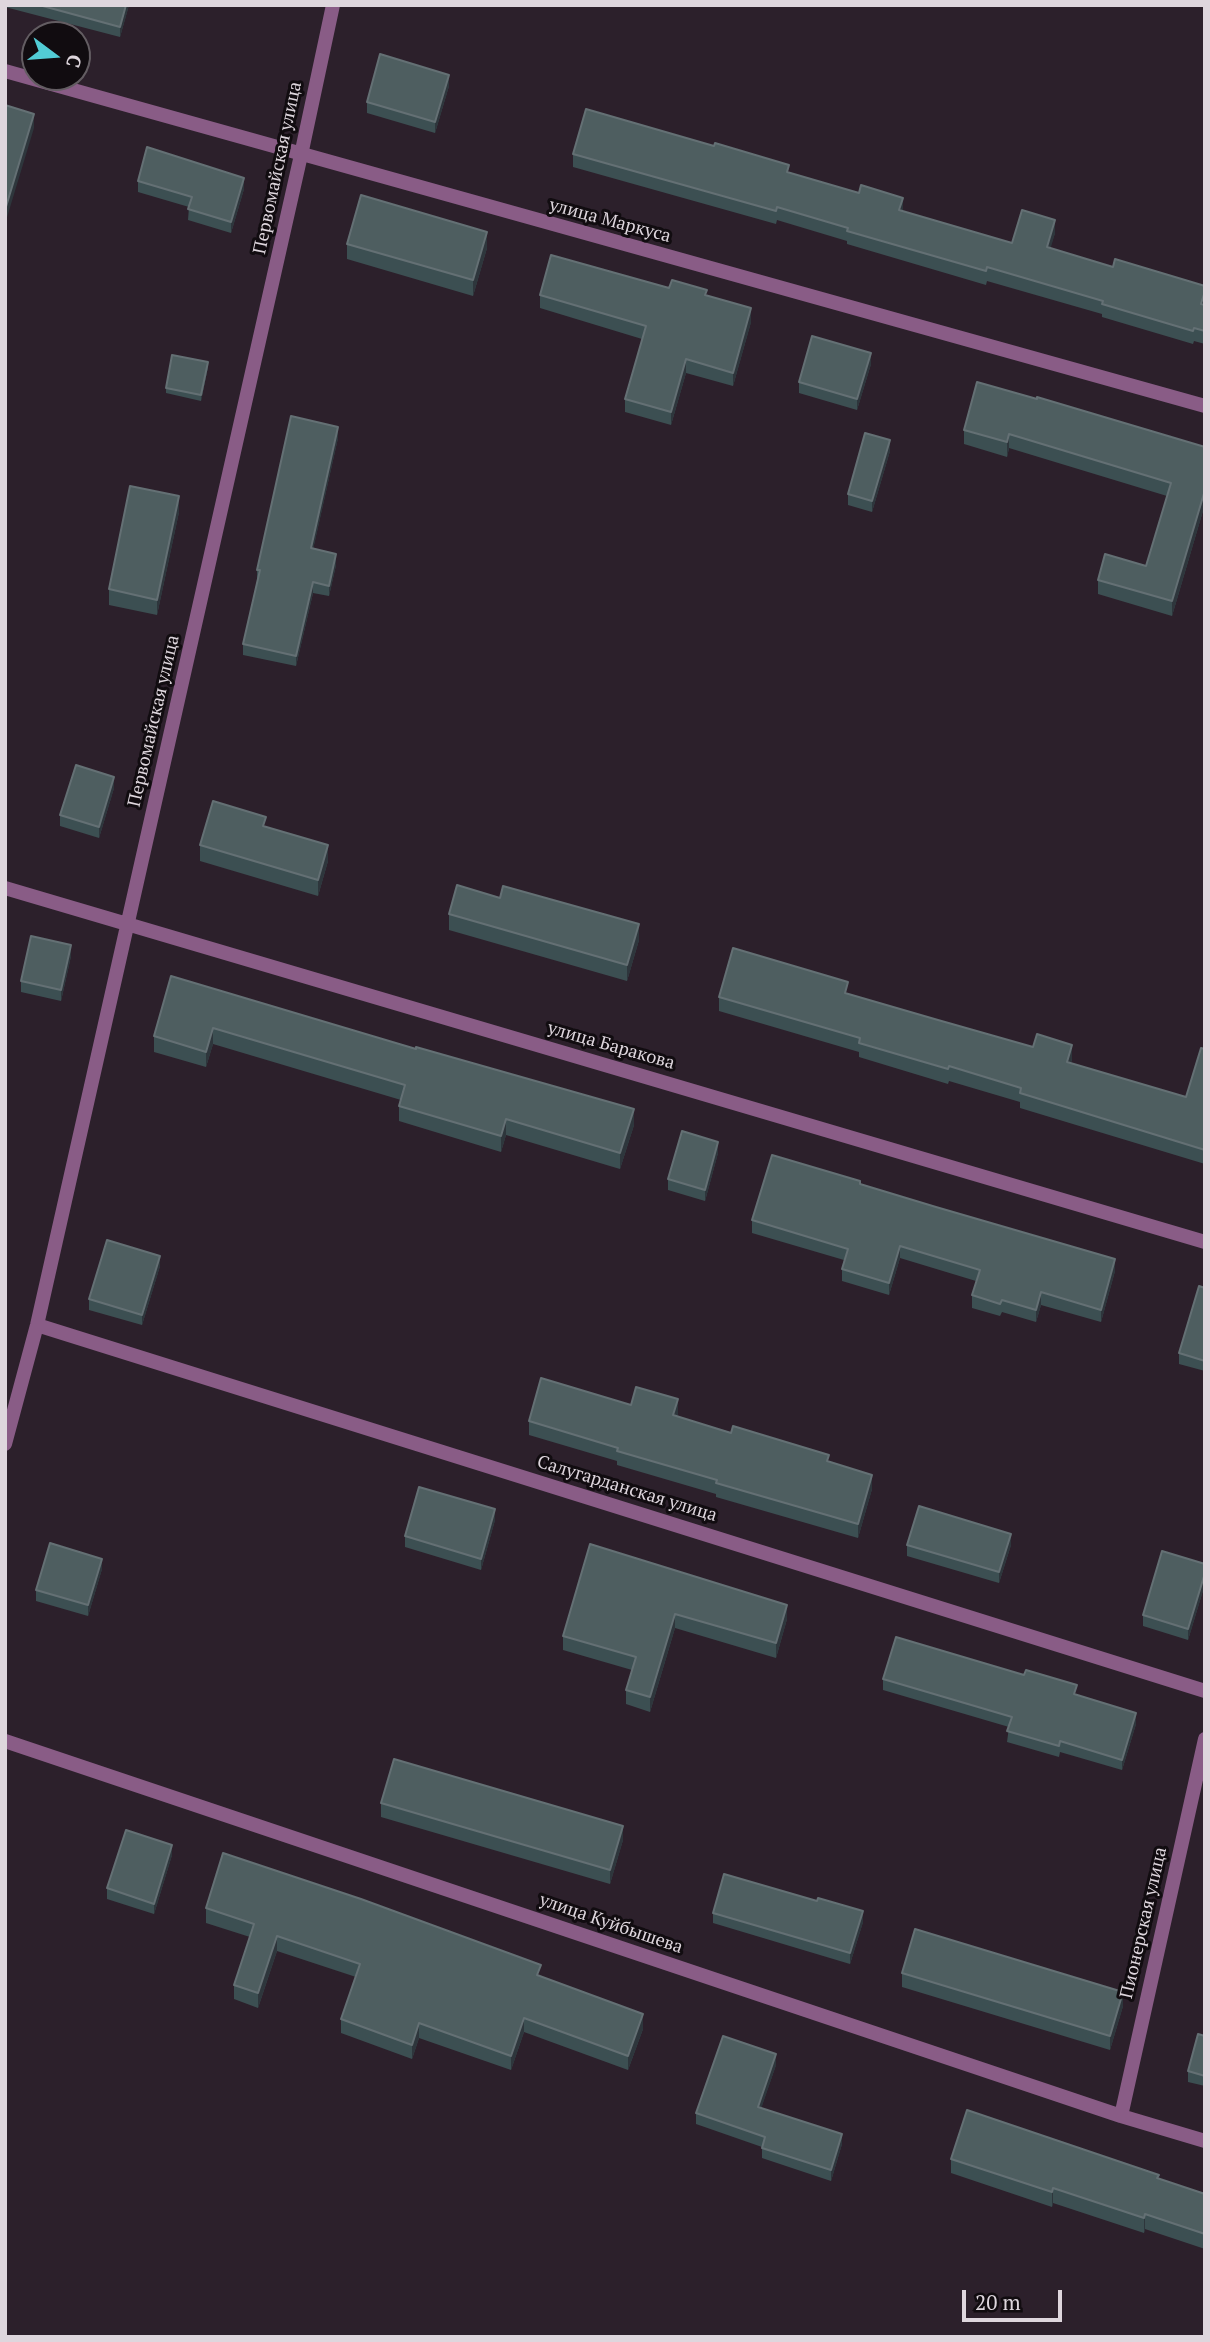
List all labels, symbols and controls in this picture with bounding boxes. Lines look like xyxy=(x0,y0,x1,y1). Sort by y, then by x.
north arrow xyxy=(21,21,91,91)
text: С xyxy=(61,52,88,71)
street label: Первомайская улица xyxy=(249,80,307,256)
street label: улица Маркуса xyxy=(547,194,673,248)
street label: Первомайская улица xyxy=(124,633,184,809)
street label: улица Баракова xyxy=(545,1018,677,1074)
street label: Салугарданская улица xyxy=(534,1451,720,1527)
street label: Пионерская улица xyxy=(1116,1845,1172,2001)
street label: улица Куйбышева xyxy=(536,1889,686,1959)
scale bar xyxy=(965,2276,1065,2320)
text: 20 m xyxy=(975,2288,1021,2316)

